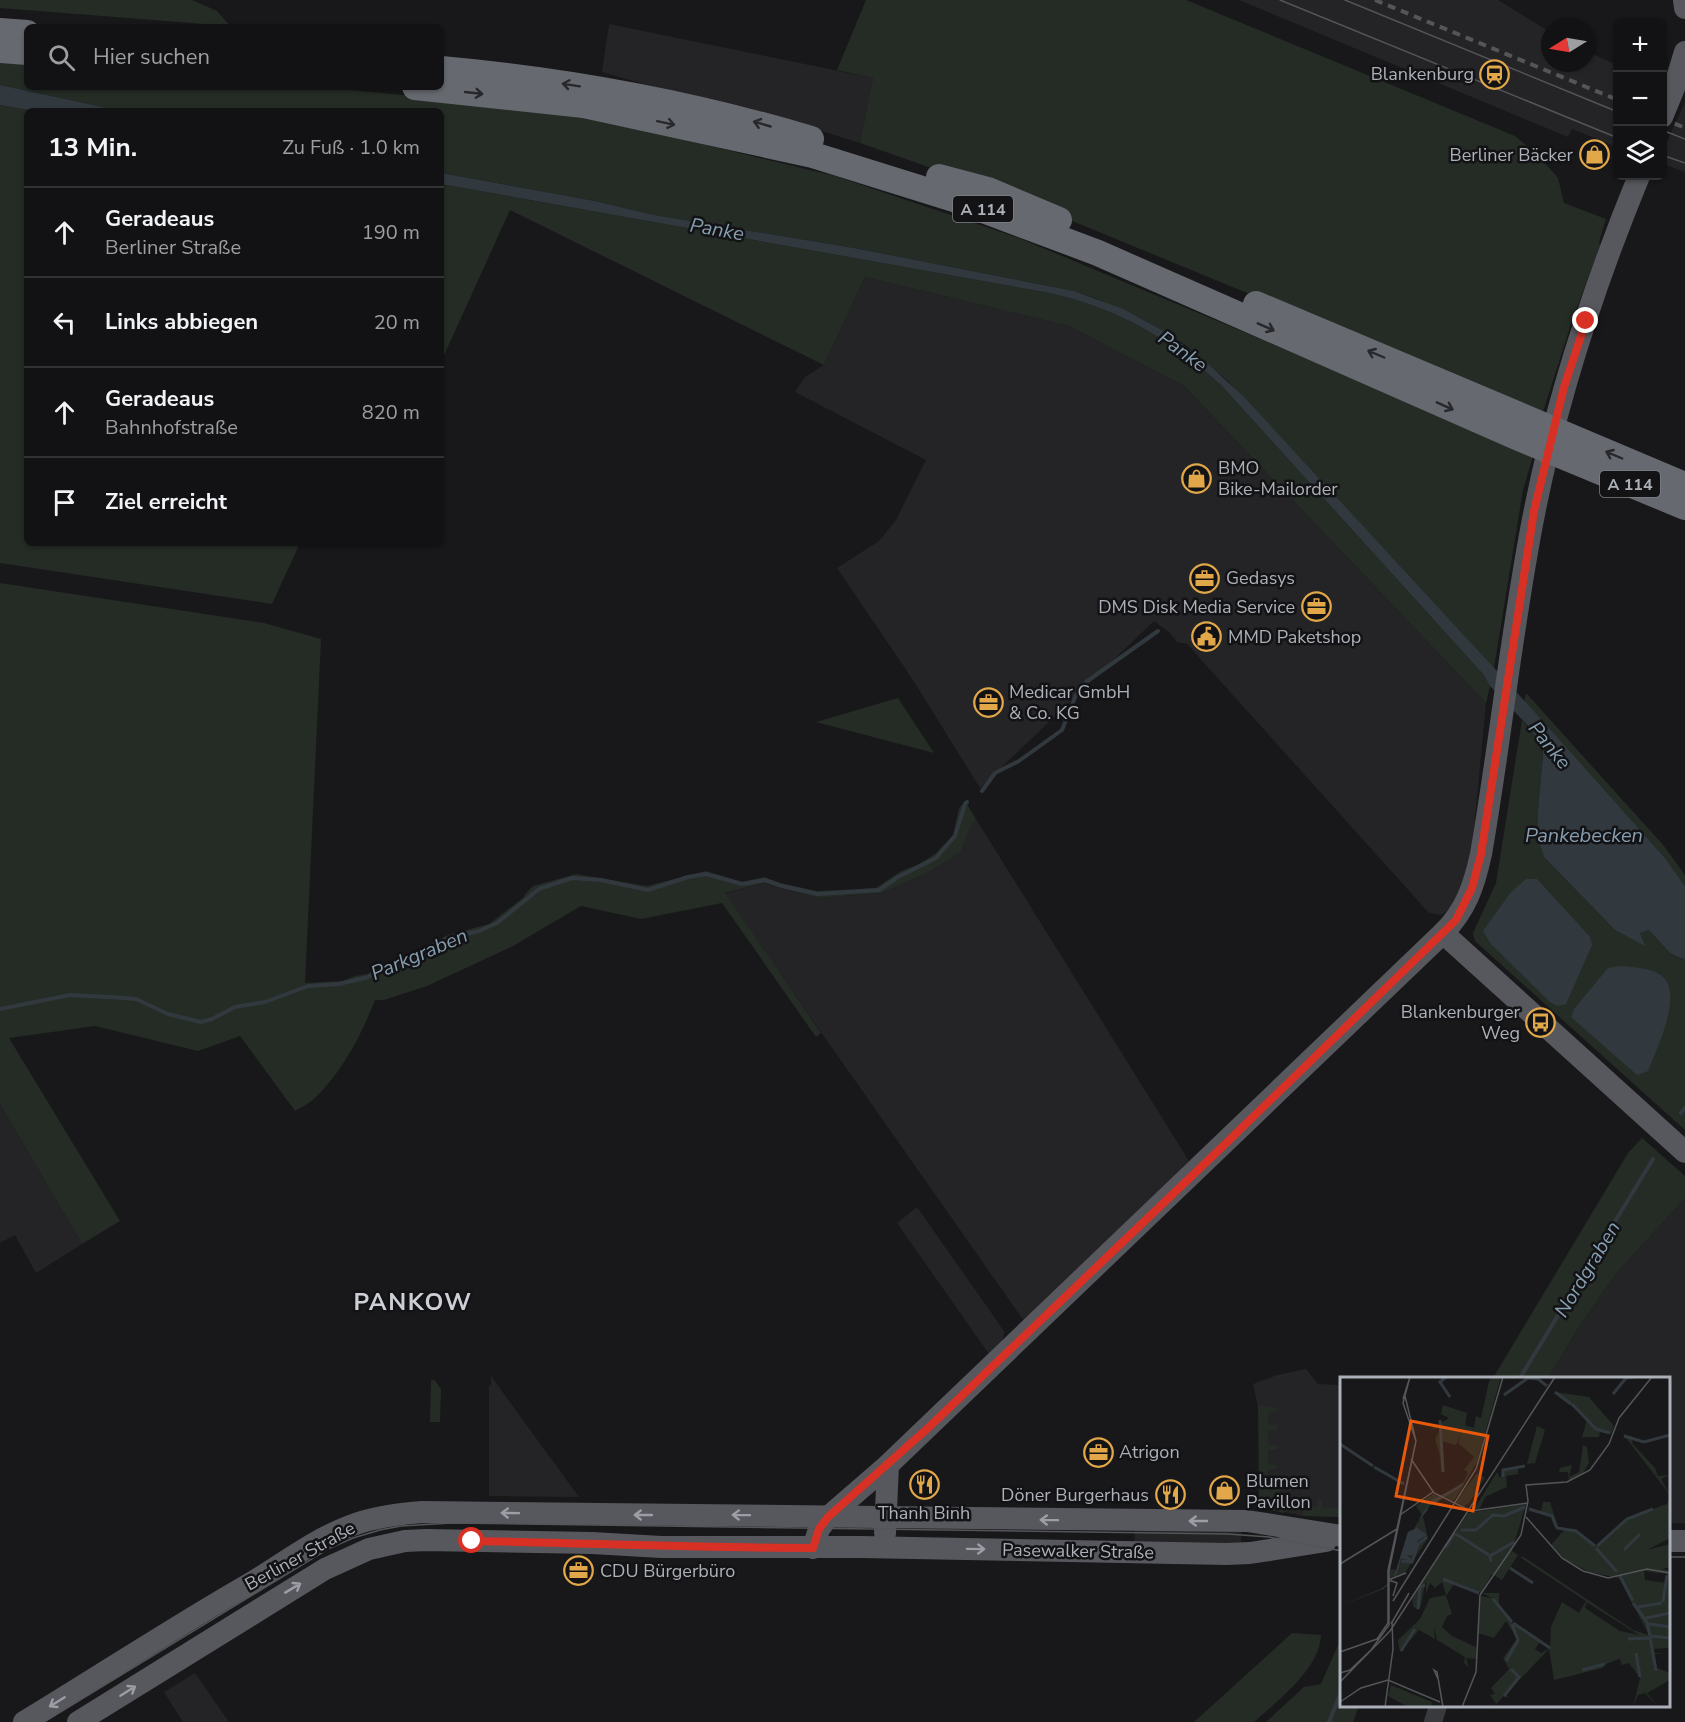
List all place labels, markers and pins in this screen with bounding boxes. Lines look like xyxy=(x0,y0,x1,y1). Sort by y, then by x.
station icon: Blankenburg xyxy=(1479,58,1511,90)
place label: Blankenburg xyxy=(1371,62,1474,86)
shop icon: Berliner Bäcker xyxy=(1578,139,1610,171)
place label: Berliner Bäcker xyxy=(1450,143,1574,167)
place label: BMO Bike-Mailorder xyxy=(1218,456,1338,501)
shop icon: BMO Bike-Mailorder xyxy=(1181,462,1213,494)
office icon: Gedasys xyxy=(1189,562,1221,594)
place label: Gedasys xyxy=(1226,566,1295,590)
office icon: DMS Disk Media Service xyxy=(1300,591,1332,623)
place label: DMS Disk Media Service xyxy=(1098,595,1295,619)
public building icon: MMD Paketshop xyxy=(1191,621,1223,653)
place label: MMD Paketshop xyxy=(1228,625,1361,649)
place label: Medicar GmbH & Co. KG xyxy=(1009,680,1130,725)
office icon: Medicar GmbH & Co. KG xyxy=(972,686,1004,718)
place label: Blankenburger Weg xyxy=(1401,1000,1521,1045)
bus stop icon: Blankenburger Weg xyxy=(1525,1006,1557,1038)
office icon: Atrigon xyxy=(1082,1436,1114,1468)
place label: Atrigon xyxy=(1119,1440,1180,1464)
restaurant icon: Thanh Binh xyxy=(908,1468,940,1500)
place label: Blumen Pavillon xyxy=(1246,1469,1311,1514)
shop icon: Blumen Pavillon xyxy=(1209,1475,1241,1507)
restaurant icon: Döner Burgerhaus xyxy=(1154,1479,1186,1511)
place label: Döner Burgerhaus xyxy=(1001,1483,1149,1507)
place label: Thanh Binh xyxy=(878,1501,970,1525)
office icon: CDU Bürgerbüro xyxy=(563,1555,595,1587)
place label: CDU Bürgerbüro xyxy=(600,1559,735,1583)

